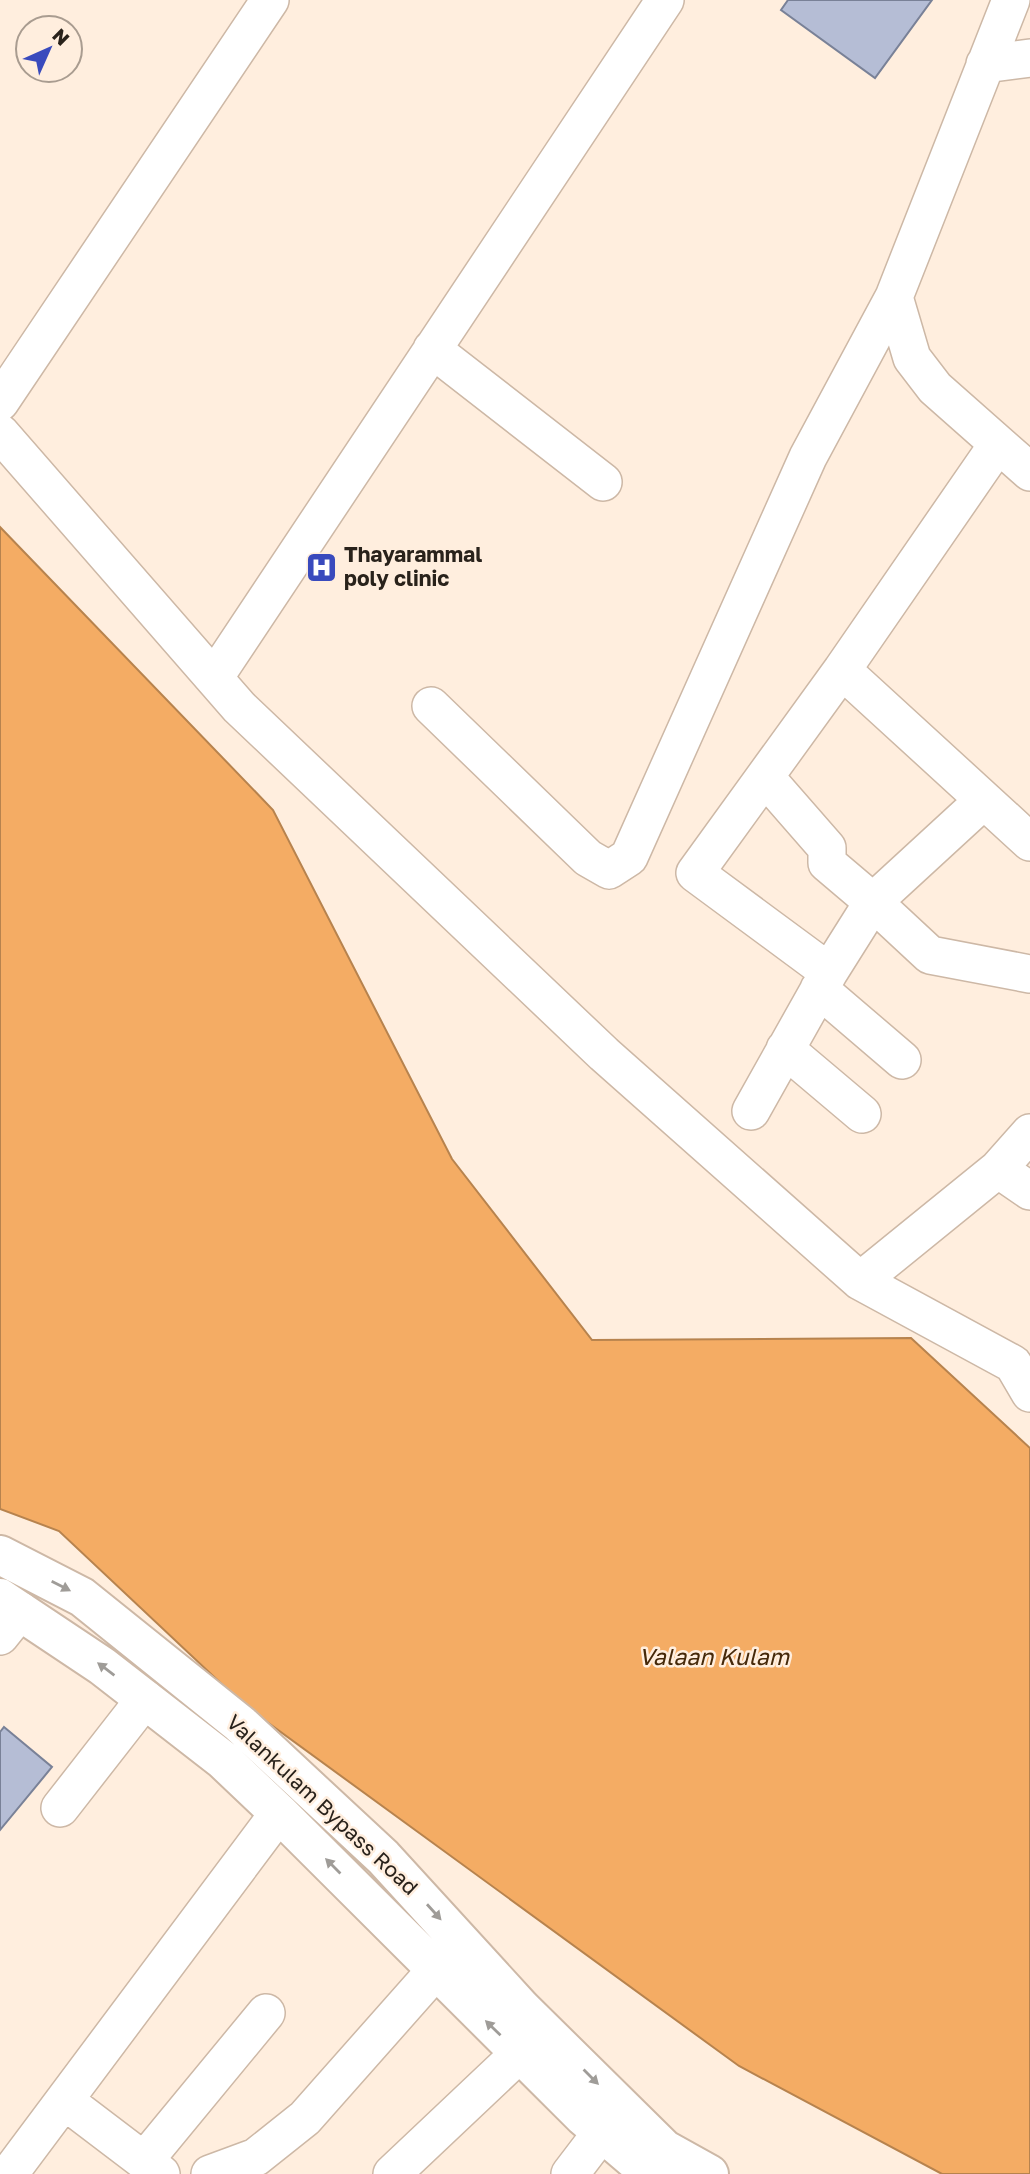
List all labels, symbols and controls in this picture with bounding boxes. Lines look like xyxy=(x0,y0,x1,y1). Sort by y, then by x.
north arrow xyxy=(14,14,84,84)
text: N xyxy=(48,23,75,50)
place label: Thayarammal poly clinic xyxy=(344,541,482,591)
hospital icon: Thayarammal poly clinic xyxy=(304,550,338,584)
one-way arrow xyxy=(51,1581,71,1592)
water label: Valaan Kulam xyxy=(639,1642,791,1670)
one-way arrow xyxy=(97,1662,115,1676)
street label: Valankulam Bypass Road xyxy=(221,1709,424,1900)
one-way arrow xyxy=(325,1858,341,1874)
one-way arrow xyxy=(426,1903,442,1921)
one-way arrow xyxy=(485,2020,502,2036)
one-way arrow xyxy=(582,2068,599,2084)

